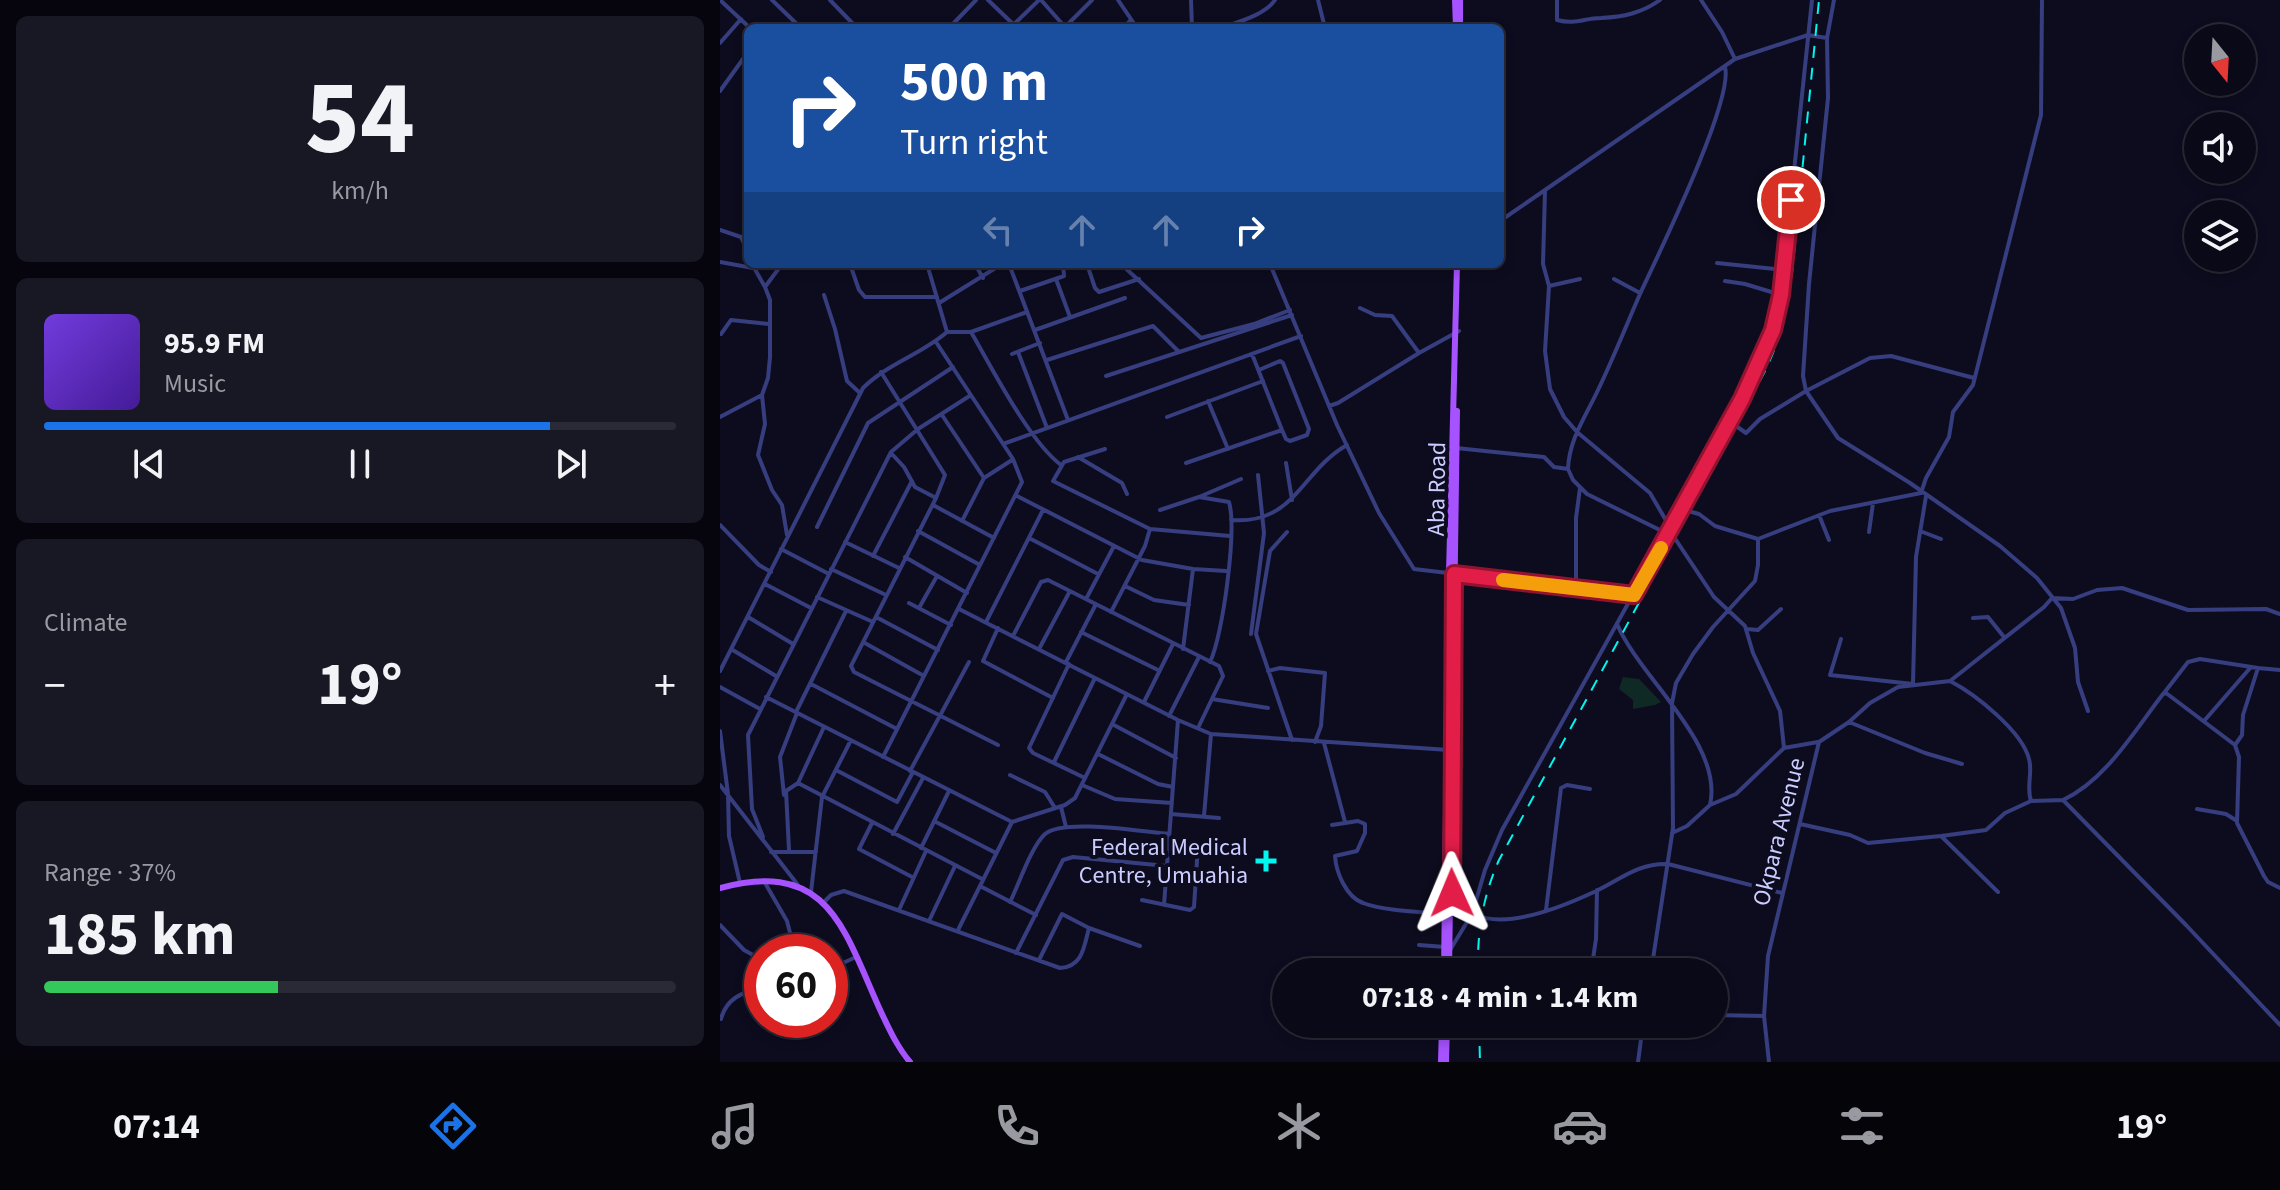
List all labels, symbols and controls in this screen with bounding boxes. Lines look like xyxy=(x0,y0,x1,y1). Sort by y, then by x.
north arrow xyxy=(2184,24,2256,96)
map controls xyxy=(2184,24,2256,272)
text: 500 m xyxy=(900,43,1048,122)
text: 54 xyxy=(305,46,415,194)
icon: right xyxy=(768,56,872,160)
button: sound xyxy=(2184,112,2256,184)
text: Turn right xyxy=(900,117,1048,168)
pin xyxy=(1757,166,1825,234)
text: km/h xyxy=(331,172,389,209)
icon: arrive xyxy=(1769,178,1813,222)
button: layers xyxy=(2184,200,2256,272)
icon: left xyxy=(976,208,1020,252)
icon: ahead xyxy=(1060,208,1104,252)
icon: ahead xyxy=(1144,208,1188,252)
icon: right xyxy=(1228,208,1272,252)
text: 95.9 FM xyxy=(164,322,265,365)
text: Music xyxy=(164,365,226,402)
icon: previous xyxy=(127,442,171,486)
icon: pause xyxy=(338,442,382,486)
icon: next xyxy=(549,442,593,486)
street label: Aba Road xyxy=(1419,442,1455,536)
text: Climate xyxy=(44,604,128,641)
text: 19° xyxy=(317,643,403,728)
text: − xyxy=(44,655,66,718)
text: + xyxy=(654,655,676,718)
street label: Okpara Avenue xyxy=(1744,754,1814,910)
place label: Federal Medical Centre, Umuahia xyxy=(1079,830,1248,893)
marker: Federal Medical Centre, Umuahia xyxy=(1255,850,1277,872)
position arrow xyxy=(1410,851,1494,935)
text: Range · 37% xyxy=(44,854,176,891)
text: 185 km xyxy=(44,893,235,978)
speed limit sign: 60 xyxy=(744,934,848,1038)
text: 07:18 · 4 min · 1.4 km xyxy=(1362,976,1638,1019)
icon: directions xyxy=(425,1098,481,1154)
icon: music xyxy=(707,1098,763,1154)
icon: phone xyxy=(989,1098,1045,1154)
icon: climate xyxy=(1271,1098,1327,1154)
icon: car xyxy=(1552,1098,1608,1154)
icon: filters xyxy=(1834,1098,1890,1154)
text: 07:14 xyxy=(113,1101,200,1152)
text: 19° xyxy=(2116,1101,2167,1152)

